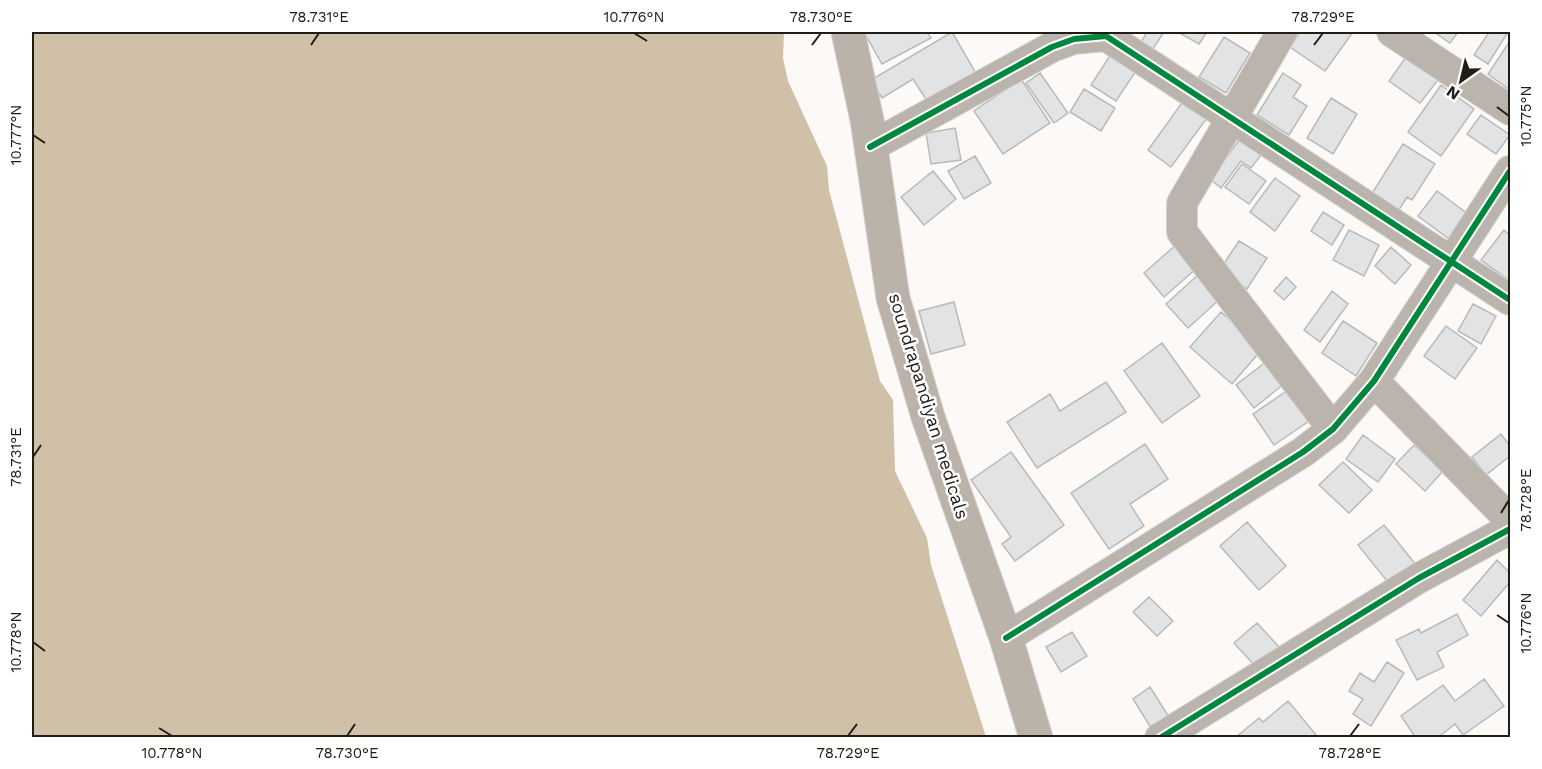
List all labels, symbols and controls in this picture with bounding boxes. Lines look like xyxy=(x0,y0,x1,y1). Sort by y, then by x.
text: 78.731°E xyxy=(289,8,349,26)
text: 10.776°N xyxy=(603,8,665,26)
text: 78.730°E xyxy=(789,8,853,26)
text: 78.729°E xyxy=(1292,8,1354,26)
north arrow xyxy=(1431,51,1491,111)
text: N xyxy=(1443,82,1463,104)
text: 10.775°N xyxy=(1517,86,1535,146)
text: 10.777°N xyxy=(7,105,25,165)
street label: soundrapandiyan medicals xyxy=(885,290,973,522)
text: 78.731°E xyxy=(7,427,25,487)
text: 78.728°E xyxy=(1517,469,1535,531)
text: 10.776°N xyxy=(1517,592,1535,654)
text: 10.778°N xyxy=(7,611,25,673)
text: 10.778°N xyxy=(141,744,203,762)
text: 78.730°E xyxy=(315,744,379,762)
text: 78.729°E xyxy=(817,744,879,762)
text: 78.728°E xyxy=(1319,744,1381,762)

